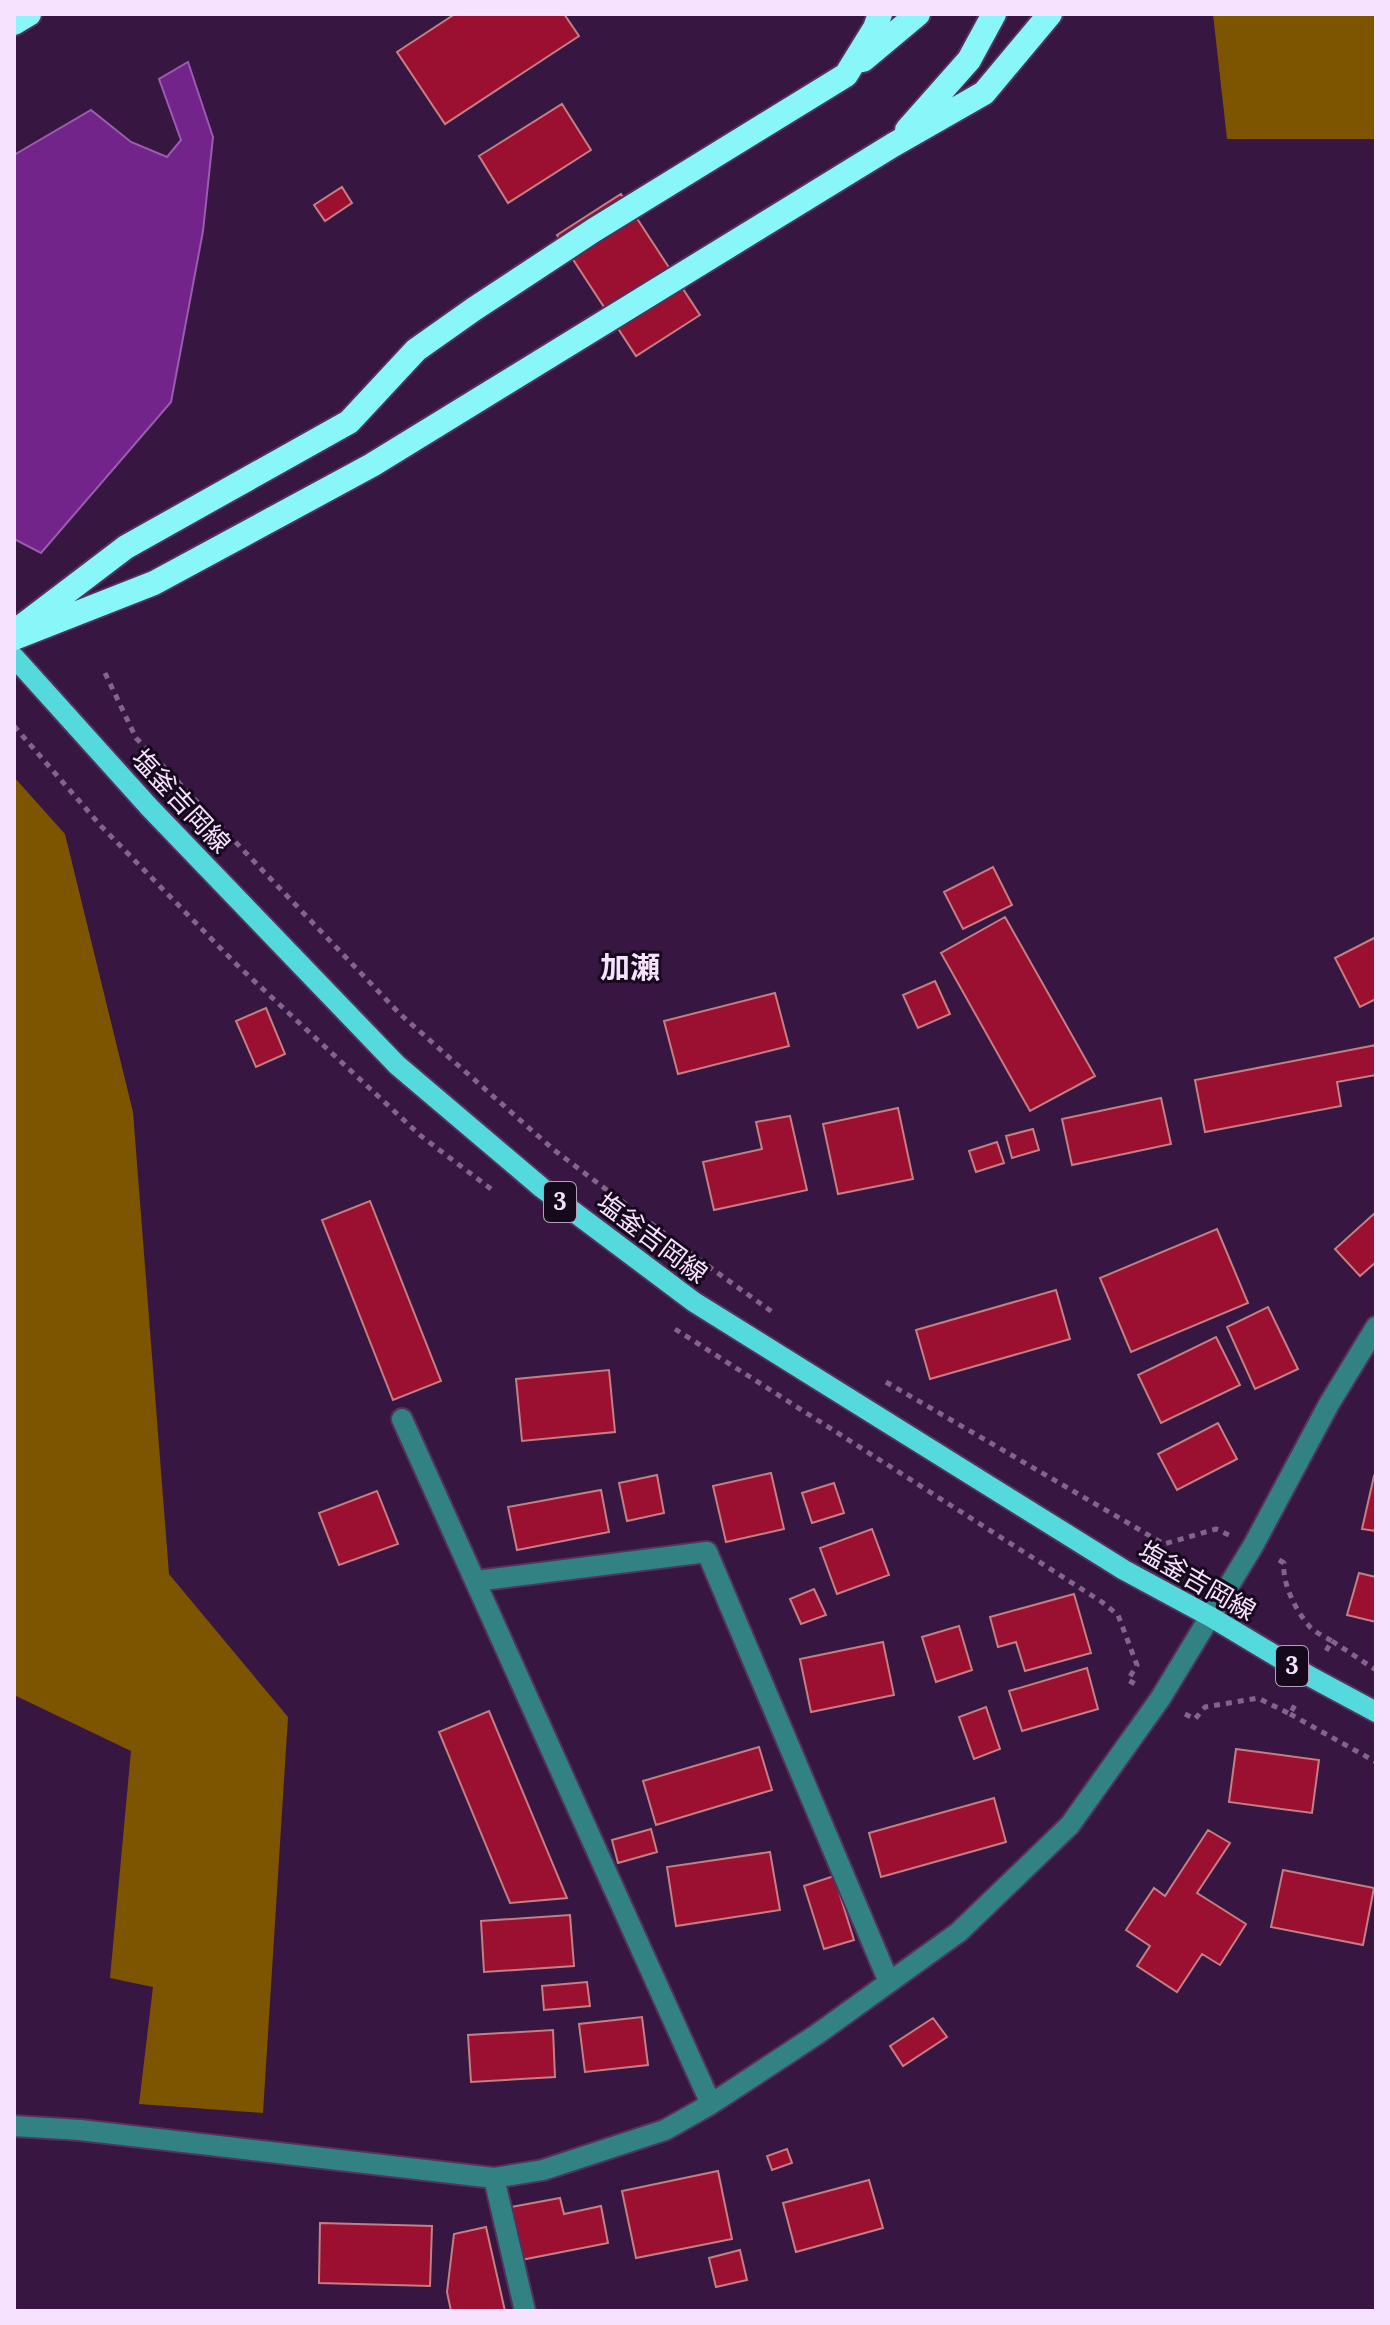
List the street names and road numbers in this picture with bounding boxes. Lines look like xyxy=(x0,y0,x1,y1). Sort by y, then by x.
street label: 塩釜吉岡線 xyxy=(125,742,238,859)
road number: 3 xyxy=(544,1182,576,1222)
street label: 塩釜吉岡線 xyxy=(590,1185,714,1290)
street label: 塩釜吉岡線 xyxy=(1133,1534,1262,1627)
road number: 3 xyxy=(1276,1646,1308,1686)

